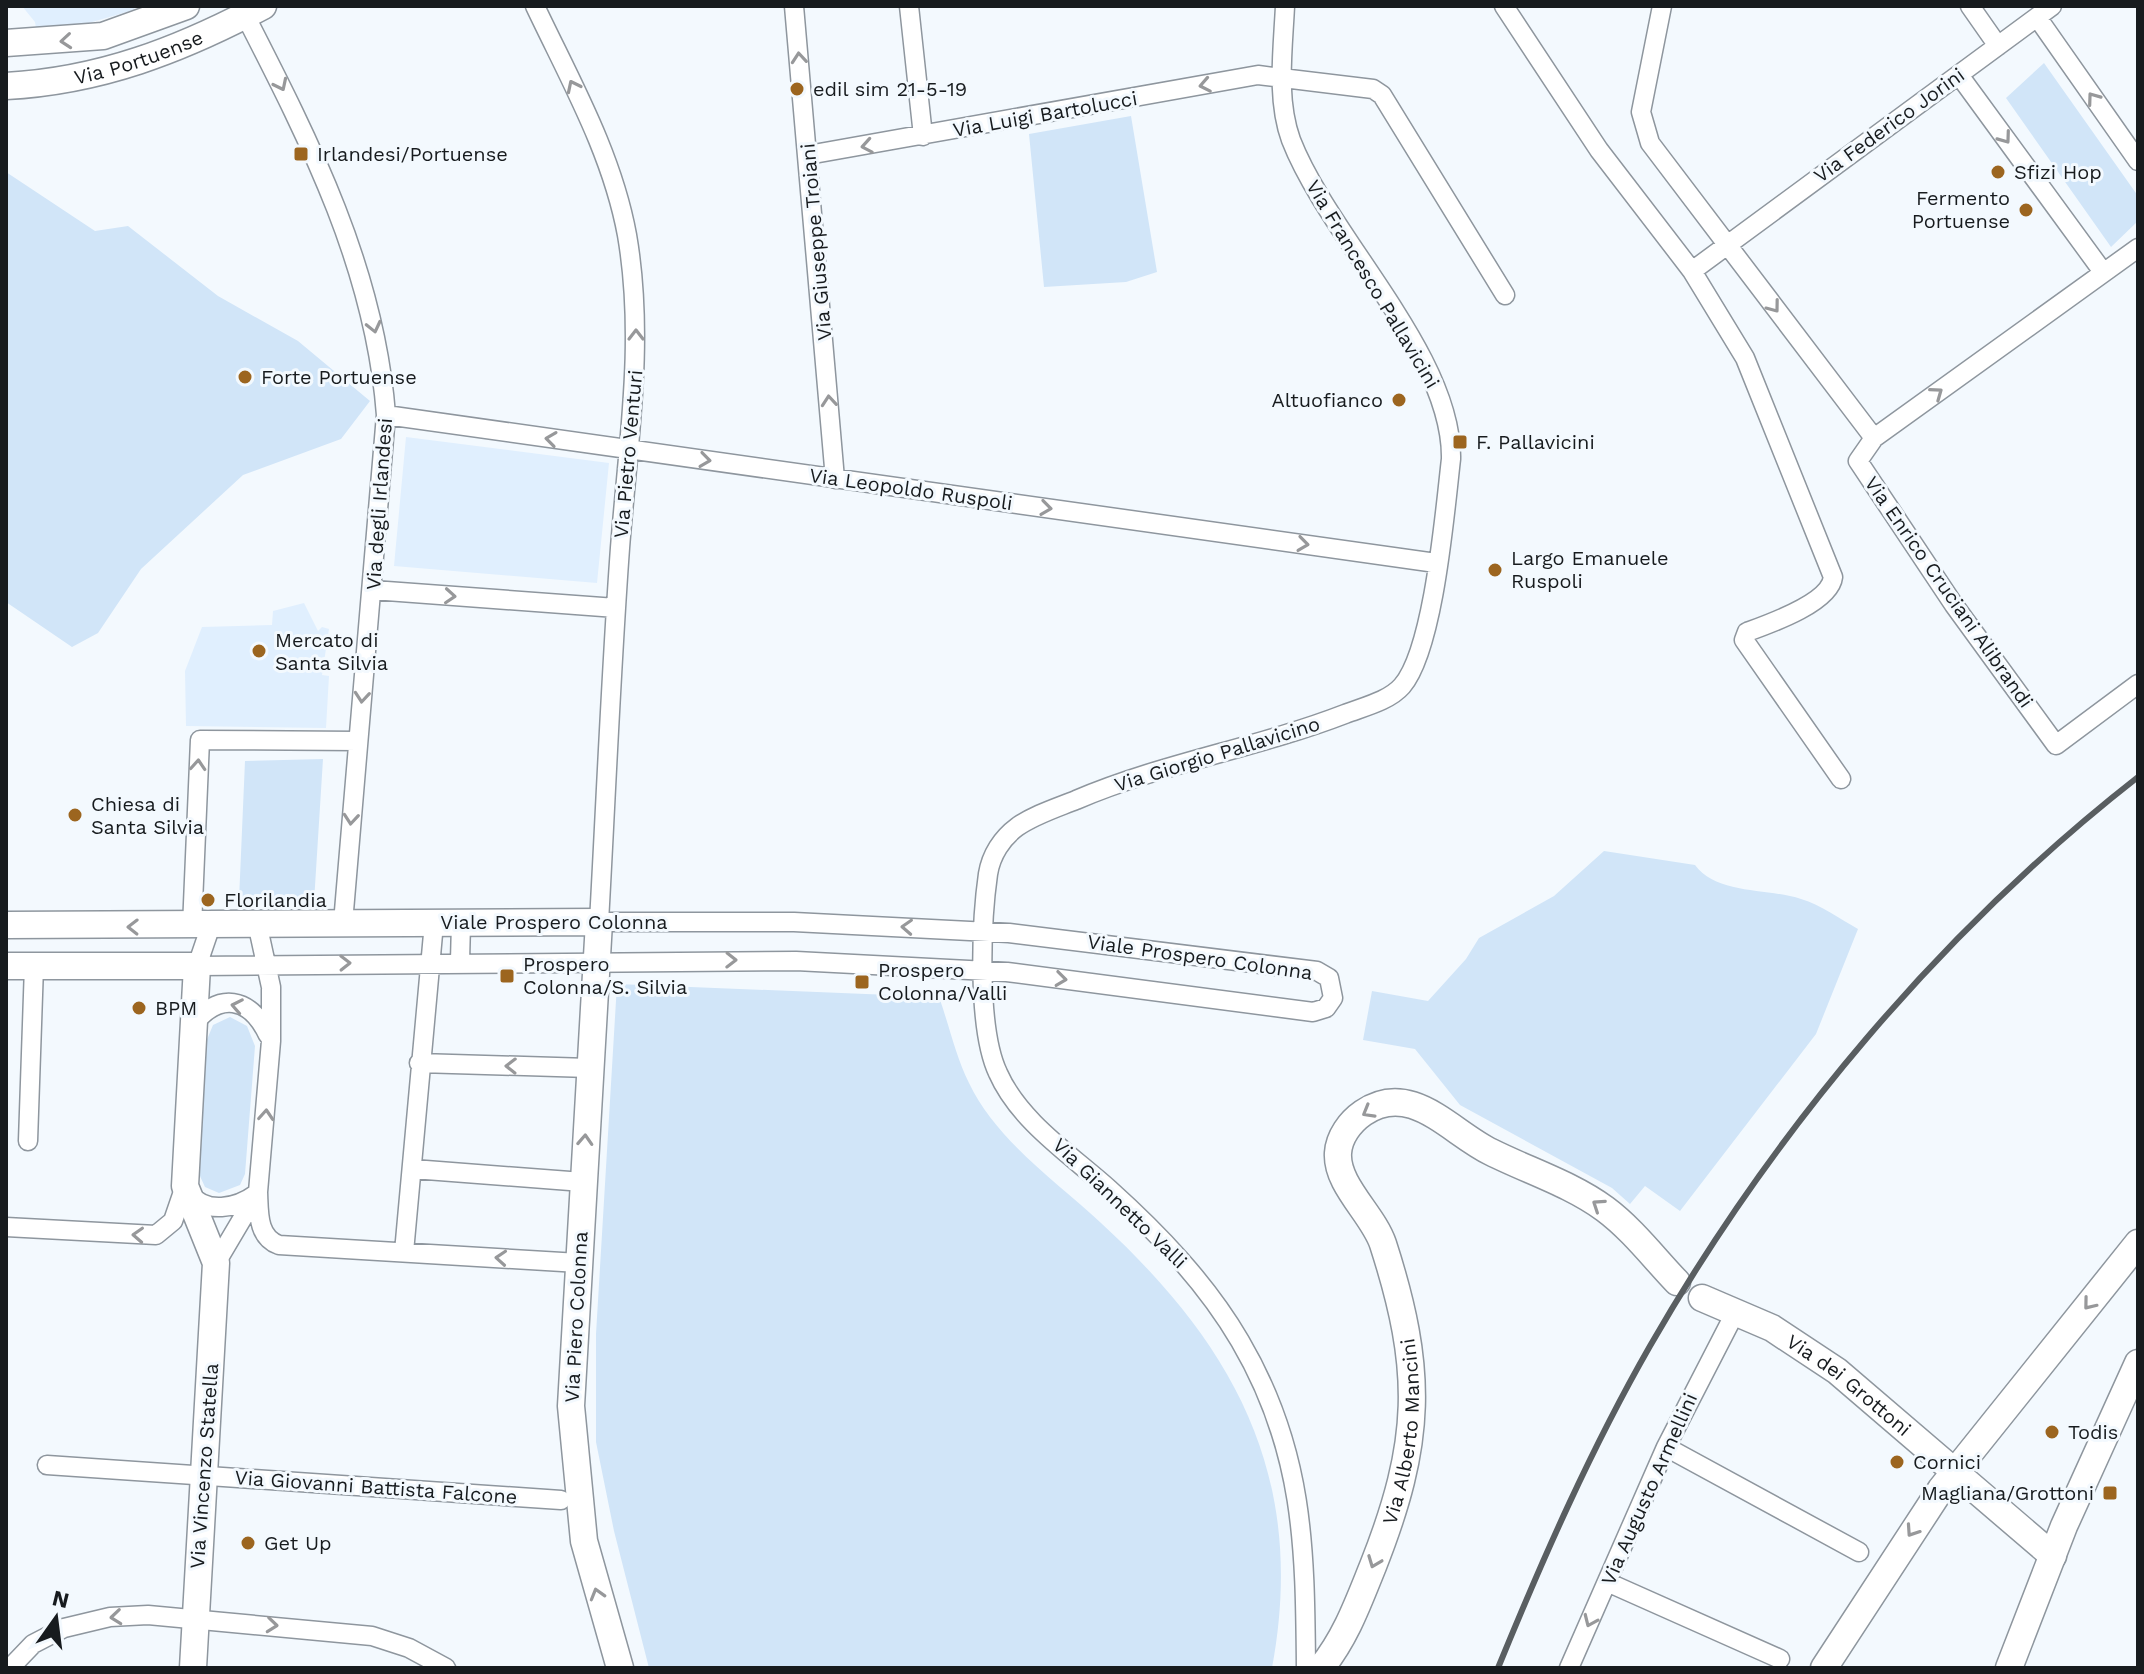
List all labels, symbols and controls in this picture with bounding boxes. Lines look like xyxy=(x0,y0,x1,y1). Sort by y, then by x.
street label: Via Portuense xyxy=(72,25,207,89)
one-way arrow xyxy=(59,33,72,50)
one-way arrow xyxy=(791,51,808,64)
street label: Via Federico Jorini xyxy=(1809,62,1969,188)
one-way arrow xyxy=(1199,75,1212,92)
one-way arrow xyxy=(271,77,287,91)
place label: edil sim 21-5-19 xyxy=(813,77,967,101)
one-way arrow xyxy=(567,80,583,94)
marker: edil sim 21-5-19 xyxy=(788,80,806,98)
street label: Via Luigi Bartolucci xyxy=(951,86,1139,142)
one-way arrow xyxy=(2088,92,2103,106)
one-way arrow xyxy=(1995,129,2010,144)
one-way arrow xyxy=(860,136,874,153)
place label: Irlandesi/Portuense xyxy=(317,142,508,166)
street label: Via Giuseppe Troiani xyxy=(795,142,837,342)
marker: Irlandesi/Portuense xyxy=(292,145,310,163)
place label: Sfizi Hop xyxy=(2014,160,2102,184)
marker: Sfizi Hop xyxy=(1989,163,2007,181)
street label: Via Francesco Pallavicini xyxy=(1301,175,1445,393)
place label: Fermento Portuense xyxy=(1912,186,2010,233)
marker: Fermento Portuense xyxy=(2017,201,2035,219)
one-way arrow xyxy=(1764,298,1778,313)
one-way arrow xyxy=(365,319,382,333)
one-way arrow xyxy=(628,328,645,341)
place label: Forte Portuense xyxy=(261,365,417,389)
marker: Forte Portuense xyxy=(236,368,254,386)
street label: Via Pietro Venturi xyxy=(609,369,647,539)
place label: Altuofianco xyxy=(1271,388,1383,412)
one-way arrow xyxy=(1929,388,1943,402)
marker: Altuofianco xyxy=(1390,391,1408,409)
one-way arrow xyxy=(821,394,838,407)
street label: Via degli Irlandesi xyxy=(361,417,397,591)
place label: F. Pallavicini xyxy=(1476,430,1595,454)
one-way arrow xyxy=(544,431,557,448)
marker: F. Pallavicini xyxy=(1451,433,1469,451)
one-way arrow xyxy=(699,452,712,469)
street label: Via Leopoldo Ruspoli xyxy=(808,463,1014,515)
street label: Via Enrico Cruciani Alibrandi xyxy=(1860,472,2038,712)
one-way arrow xyxy=(1040,499,1053,516)
one-way arrow xyxy=(1296,535,1310,552)
place label: Largo Emanuele Ruspoli xyxy=(1511,546,1668,593)
marker: Largo Emanuele Ruspoli xyxy=(1486,561,1504,579)
one-way arrow xyxy=(444,587,457,604)
place label: Mercato di Santa Silvia xyxy=(275,628,388,675)
marker: Mercato di Santa Silvia xyxy=(250,642,268,660)
one-way arrow xyxy=(354,691,371,704)
street label: Via Giorgio Pallavicino xyxy=(1111,711,1323,797)
one-way arrow xyxy=(189,758,206,771)
place label: Chiesa di Santa Silvia xyxy=(91,792,204,839)
marker: Chiesa di Santa Silvia xyxy=(66,806,84,824)
one-way arrow xyxy=(343,813,360,826)
place label: Florilandia xyxy=(224,888,327,912)
marker: Florilandia xyxy=(199,891,217,909)
street label: Viale Prospero Colonna xyxy=(440,910,668,934)
one-way arrow xyxy=(126,918,139,935)
one-way arrow xyxy=(900,919,913,936)
street label: Viale Prospero Colonna xyxy=(1086,929,1314,985)
place label: Prospero Colonna/S. Silvia xyxy=(523,952,687,999)
one-way arrow xyxy=(725,952,738,969)
one-way arrow xyxy=(339,955,352,972)
place label: Prospero Colonna/Valli xyxy=(878,958,1007,1005)
marker: Prospero Colonna/S. Silvia xyxy=(498,967,516,985)
one-way arrow xyxy=(1054,970,1068,987)
marker: Prospero Colonna/Valli xyxy=(853,973,871,991)
place label: BPM xyxy=(155,996,197,1020)
one-way arrow xyxy=(230,998,244,1015)
marker: BPM xyxy=(130,999,148,1017)
one-way arrow xyxy=(504,1057,517,1075)
one-way arrow xyxy=(1362,1102,1376,1118)
one-way arrow xyxy=(257,1108,274,1121)
one-way arrow xyxy=(576,1133,593,1146)
street label: Via Giannetto Valli xyxy=(1048,1133,1192,1273)
one-way arrow xyxy=(1593,1200,1607,1215)
one-way arrow xyxy=(131,1227,144,1244)
street label: Via Piero Colonna xyxy=(560,1231,592,1403)
one-way arrow xyxy=(494,1250,507,1267)
one-way arrow xyxy=(2085,1295,2099,1310)
street label: Via dei Grottoni xyxy=(1782,1329,1916,1441)
street label: Via Alberto Mancini xyxy=(1377,1337,1424,1528)
street label: Via Vincenzo Statella xyxy=(185,1362,223,1570)
street label: Via Augusto Armellini xyxy=(1596,1389,1702,1589)
place label: Todis xyxy=(2068,1420,2118,1444)
marker: Todis xyxy=(2043,1423,2061,1441)
place label: Cornici xyxy=(1913,1450,1981,1474)
marker: Cornici xyxy=(1888,1453,1906,1471)
street label: Via Giovanni Battista Falcone xyxy=(234,1465,518,1509)
place label: Magliana/Grottoni xyxy=(1921,1481,2094,1505)
marker: Magliana/Grottoni xyxy=(2101,1484,2119,1502)
one-way arrow xyxy=(1907,1522,1922,1536)
place label: Get Up xyxy=(264,1531,332,1555)
marker: Get Up xyxy=(239,1534,257,1552)
one-way arrow xyxy=(1367,1554,1384,1568)
north arrow xyxy=(16,1578,96,1658)
text: N xyxy=(50,1585,72,1613)
one-way arrow xyxy=(590,1587,606,1601)
one-way arrow xyxy=(110,1609,123,1626)
one-way arrow xyxy=(1584,1612,1600,1627)
one-way arrow xyxy=(266,1616,279,1633)

